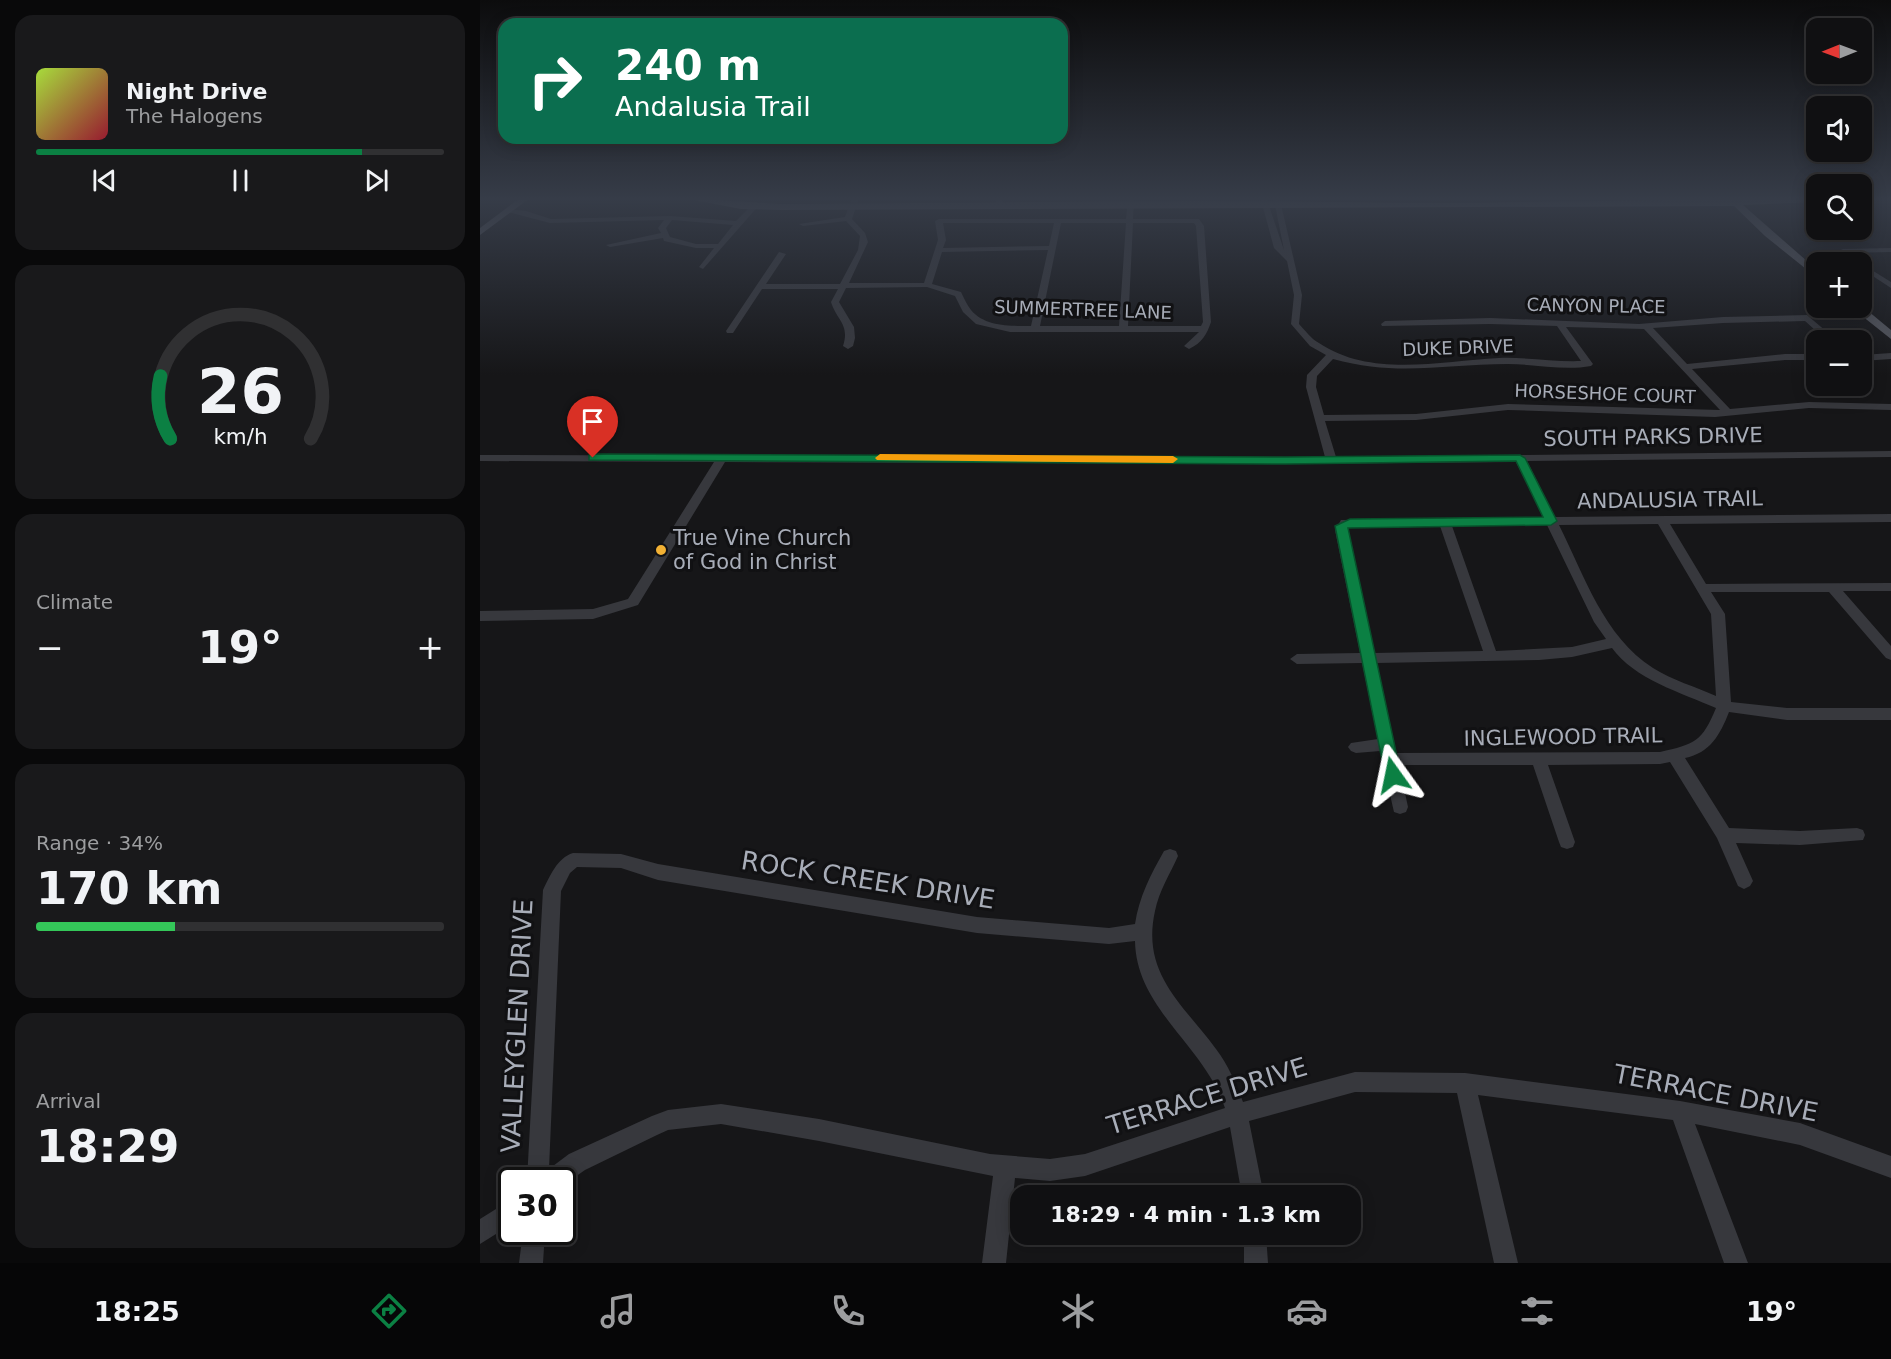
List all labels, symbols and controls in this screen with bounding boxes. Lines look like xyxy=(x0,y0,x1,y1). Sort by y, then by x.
north arrow xyxy=(1806,18,1872,84)
map controls xyxy=(1806,18,1872,396)
text: 240 m xyxy=(615,41,761,90)
icon: right xyxy=(516,42,594,120)
text: Night Drive xyxy=(126,79,267,104)
text: Andalusia Trail xyxy=(615,91,811,122)
button: sound xyxy=(1806,96,1872,162)
text: The Halogens xyxy=(126,104,263,128)
icon: previous xyxy=(88,164,121,197)
icon: pause xyxy=(224,164,257,197)
icon: next xyxy=(360,164,393,197)
button: search xyxy=(1806,174,1872,240)
button: + xyxy=(1806,252,1872,318)
street label: CANYON PLACE xyxy=(1526,294,1666,317)
street label: SUMMERTREE LANE xyxy=(994,296,1172,323)
button: − xyxy=(1806,330,1872,396)
street label: DUKE DRIVE xyxy=(1402,335,1514,360)
text: 26 xyxy=(197,355,283,428)
street label: HORSESHOE COURT xyxy=(1514,380,1697,407)
pin xyxy=(567,396,618,458)
icon: arrive xyxy=(576,405,609,438)
street label: SOUTH PARKS DRIVE xyxy=(1543,423,1763,451)
text: km/h xyxy=(213,424,267,449)
street label: ANDALUSIA TRAIL xyxy=(1577,486,1763,514)
place label: True Vine Church of God in Christ xyxy=(672,526,851,574)
marker: True Vine Church of God in Christ xyxy=(654,543,668,557)
text: Climate xyxy=(36,590,113,614)
text: 19° xyxy=(197,621,283,674)
text: − xyxy=(36,628,64,667)
text: + xyxy=(416,628,444,667)
street label: INGLEWOOD TRAIL xyxy=(1463,723,1663,751)
position arrow xyxy=(1361,743,1425,807)
text: Range · 34% xyxy=(36,831,163,855)
street label: ROCK CREEK DRIVE xyxy=(739,845,997,915)
text: 170 km xyxy=(36,862,222,915)
street label: VALLEYGLEN DRIVE xyxy=(495,898,539,1154)
street label: TERRACE DRIVE xyxy=(1102,1051,1311,1141)
street label: TERRACE DRIVE xyxy=(1610,1058,1821,1128)
text: Arrival xyxy=(36,1089,101,1113)
text: 18:29 xyxy=(36,1120,179,1173)
speed limit sign: 30 xyxy=(498,1167,576,1245)
text: 18:29 · 4 min · 1.3 km xyxy=(1050,1202,1321,1227)
icon: directions xyxy=(368,1290,410,1332)
icon: music xyxy=(597,1290,639,1332)
icon: phone xyxy=(827,1290,869,1332)
icon: climate xyxy=(1057,1290,1099,1332)
icon: car xyxy=(1286,1290,1328,1332)
icon: filters xyxy=(1516,1290,1558,1332)
text: 18:25 xyxy=(94,1296,180,1327)
text: 19° xyxy=(1746,1296,1797,1327)

